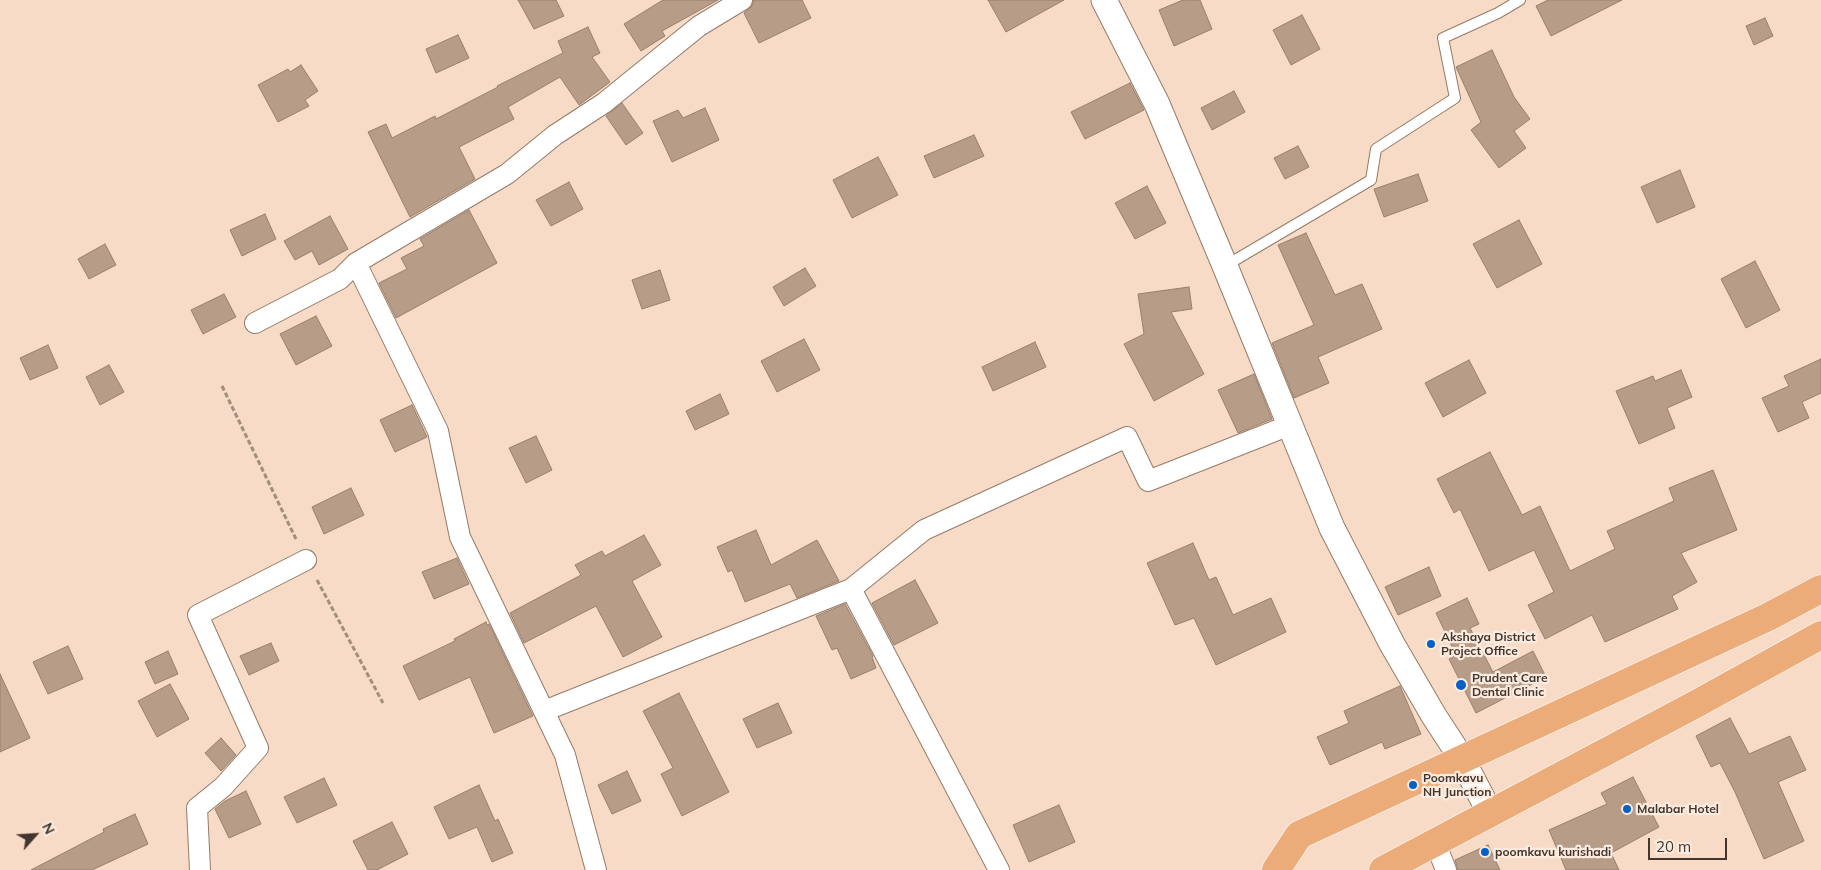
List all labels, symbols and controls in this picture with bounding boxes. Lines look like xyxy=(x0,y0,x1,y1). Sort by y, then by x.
place label: Akshaya District Project Office xyxy=(1441,630,1536,658)
marker: Akshaya District Project Office xyxy=(1425,638,1437,650)
place label: Prudent Care Dental Clinic xyxy=(1472,671,1547,699)
marker: Prudent Care Dental Clinic xyxy=(1454,678,1468,692)
place label: Poomkavu NH Junction xyxy=(1423,771,1491,799)
marker: Poomkavu NH Junction xyxy=(1407,779,1419,791)
place label: Malabar Hotel xyxy=(1637,802,1719,816)
marker: Malabar Hotel xyxy=(1621,803,1633,815)
north arrow xyxy=(10,810,60,860)
text: N xyxy=(38,820,59,837)
scale bar xyxy=(1651,828,1730,860)
text: 20 m xyxy=(1656,837,1691,856)
place label: poomkavu kurishadi xyxy=(1495,845,1611,859)
marker: poomkavu kurishadi xyxy=(1479,846,1491,858)

